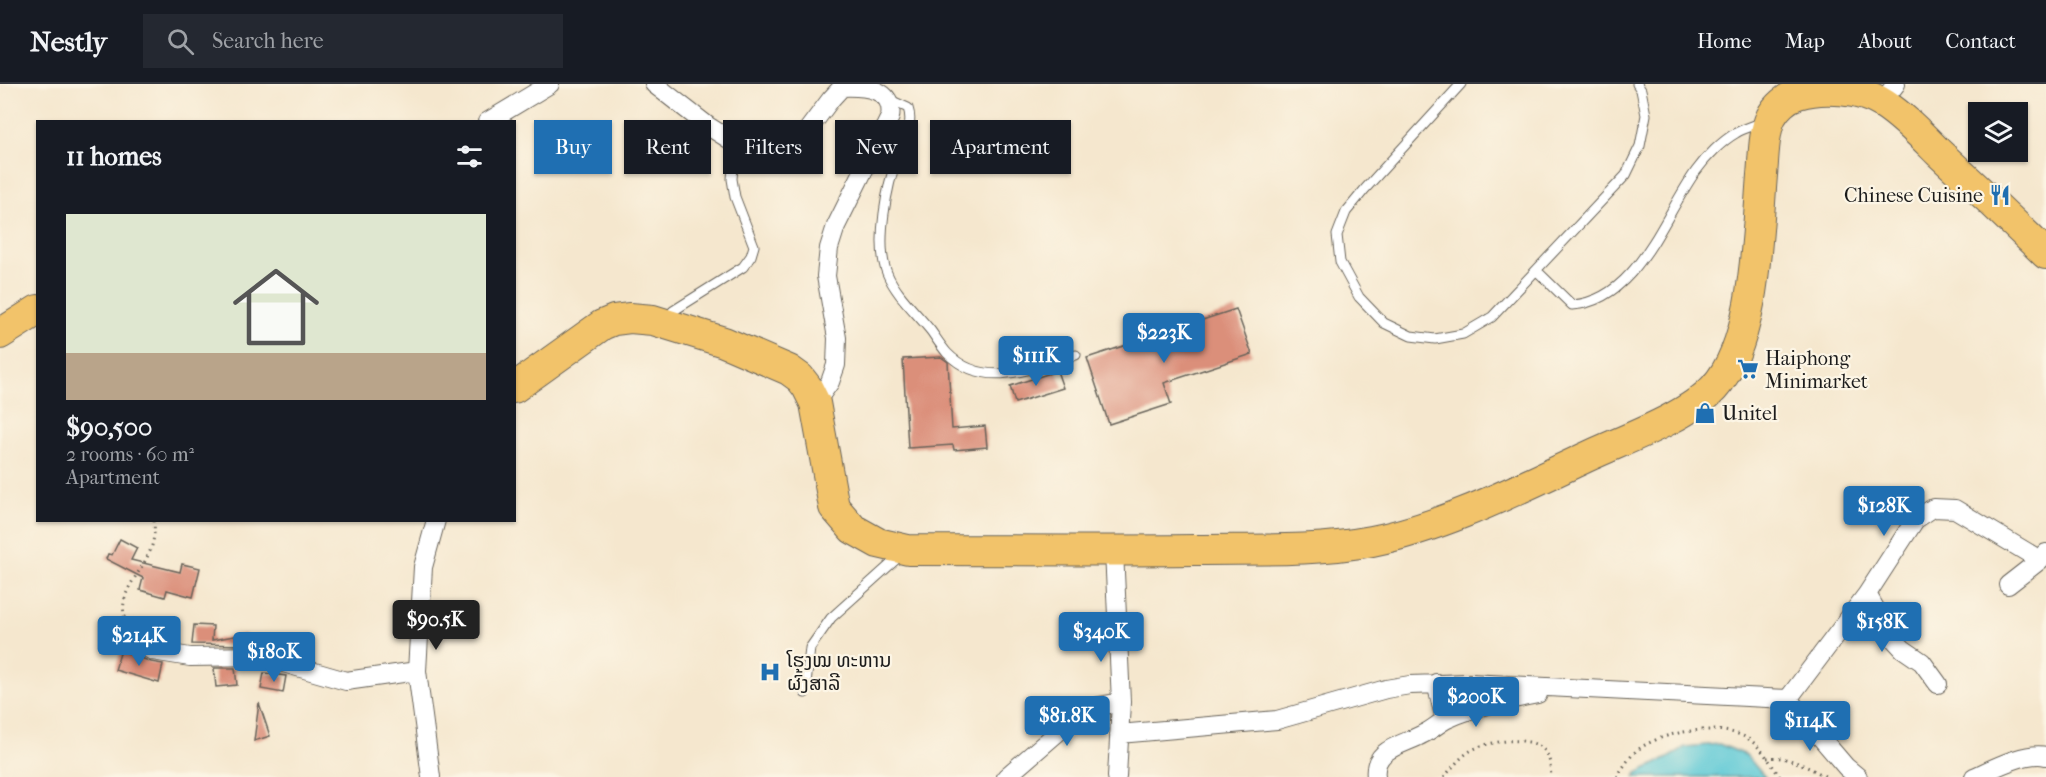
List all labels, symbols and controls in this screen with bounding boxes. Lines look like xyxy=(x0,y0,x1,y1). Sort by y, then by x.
search box xyxy=(143,14,563,68)
text: Nestly xyxy=(30,25,107,58)
icon: search xyxy=(164,25,197,58)
text: Search here xyxy=(212,28,324,54)
text: Home xyxy=(1697,29,1752,53)
text: Map xyxy=(1785,29,1825,53)
text: About xyxy=(1858,29,1912,53)
text: Contact xyxy=(1945,29,2016,53)
map controls xyxy=(1968,102,2028,162)
button: layers xyxy=(1968,102,2028,162)
chip: Buy xyxy=(534,120,612,174)
chip: Rent xyxy=(624,120,711,174)
chip: Filters xyxy=(723,120,823,174)
chip: New xyxy=(835,120,918,174)
chip: Apartment xyxy=(930,120,1071,174)
icon: filters xyxy=(453,140,486,173)
text: 11 homes xyxy=(66,141,162,172)
restaurant icon: Chinese Cuisine xyxy=(1988,183,2012,207)
place label: Chinese Cuisine xyxy=(1844,184,1983,207)
icon: home xyxy=(222,253,330,361)
pin: $223K xyxy=(1122,313,1206,364)
text: $223K xyxy=(1137,321,1191,344)
pin: $111K xyxy=(994,336,1078,387)
text: $111K xyxy=(1013,344,1059,367)
place label: Haiphong Minimarket xyxy=(1765,347,1868,393)
supermarket icon: Haiphong Minimarket xyxy=(1736,357,1760,381)
shop icon: Unitel xyxy=(1693,401,1717,425)
place label: Unitel xyxy=(1722,402,1778,425)
text: $90,500 xyxy=(66,412,152,443)
text: 2 rooms · 60 m² xyxy=(66,443,194,466)
text: Apartment xyxy=(66,466,160,489)
pin: $128K xyxy=(1842,486,1926,537)
text: $128K xyxy=(1857,494,1911,517)
pin: $90.5K xyxy=(387,600,485,651)
pin: $158K xyxy=(1840,602,1924,653)
text: $90.5K xyxy=(407,608,465,631)
text: $158K xyxy=(1856,610,1908,633)
pin: $340K xyxy=(1059,612,1143,663)
pin: $214K xyxy=(97,616,181,667)
text: $340K xyxy=(1073,620,1129,643)
text: $214K xyxy=(112,624,166,647)
pin: $180K xyxy=(232,632,316,683)
text: $180K xyxy=(247,640,301,663)
place label: ໂຮງໝ ທະຫານ ຜົ້ງສາລີ xyxy=(786,649,892,695)
hospital icon: ໂຮງໝ ທະຫານ ຜົ້ງສາລີ xyxy=(758,660,782,684)
pin: $200K xyxy=(1434,677,1518,728)
text: $200K xyxy=(1447,685,1505,708)
pin: $81.8K xyxy=(1018,696,1116,747)
pin: $114K xyxy=(1768,701,1852,752)
text: $81.8K xyxy=(1039,704,1095,727)
text: $114K xyxy=(1784,709,1836,732)

